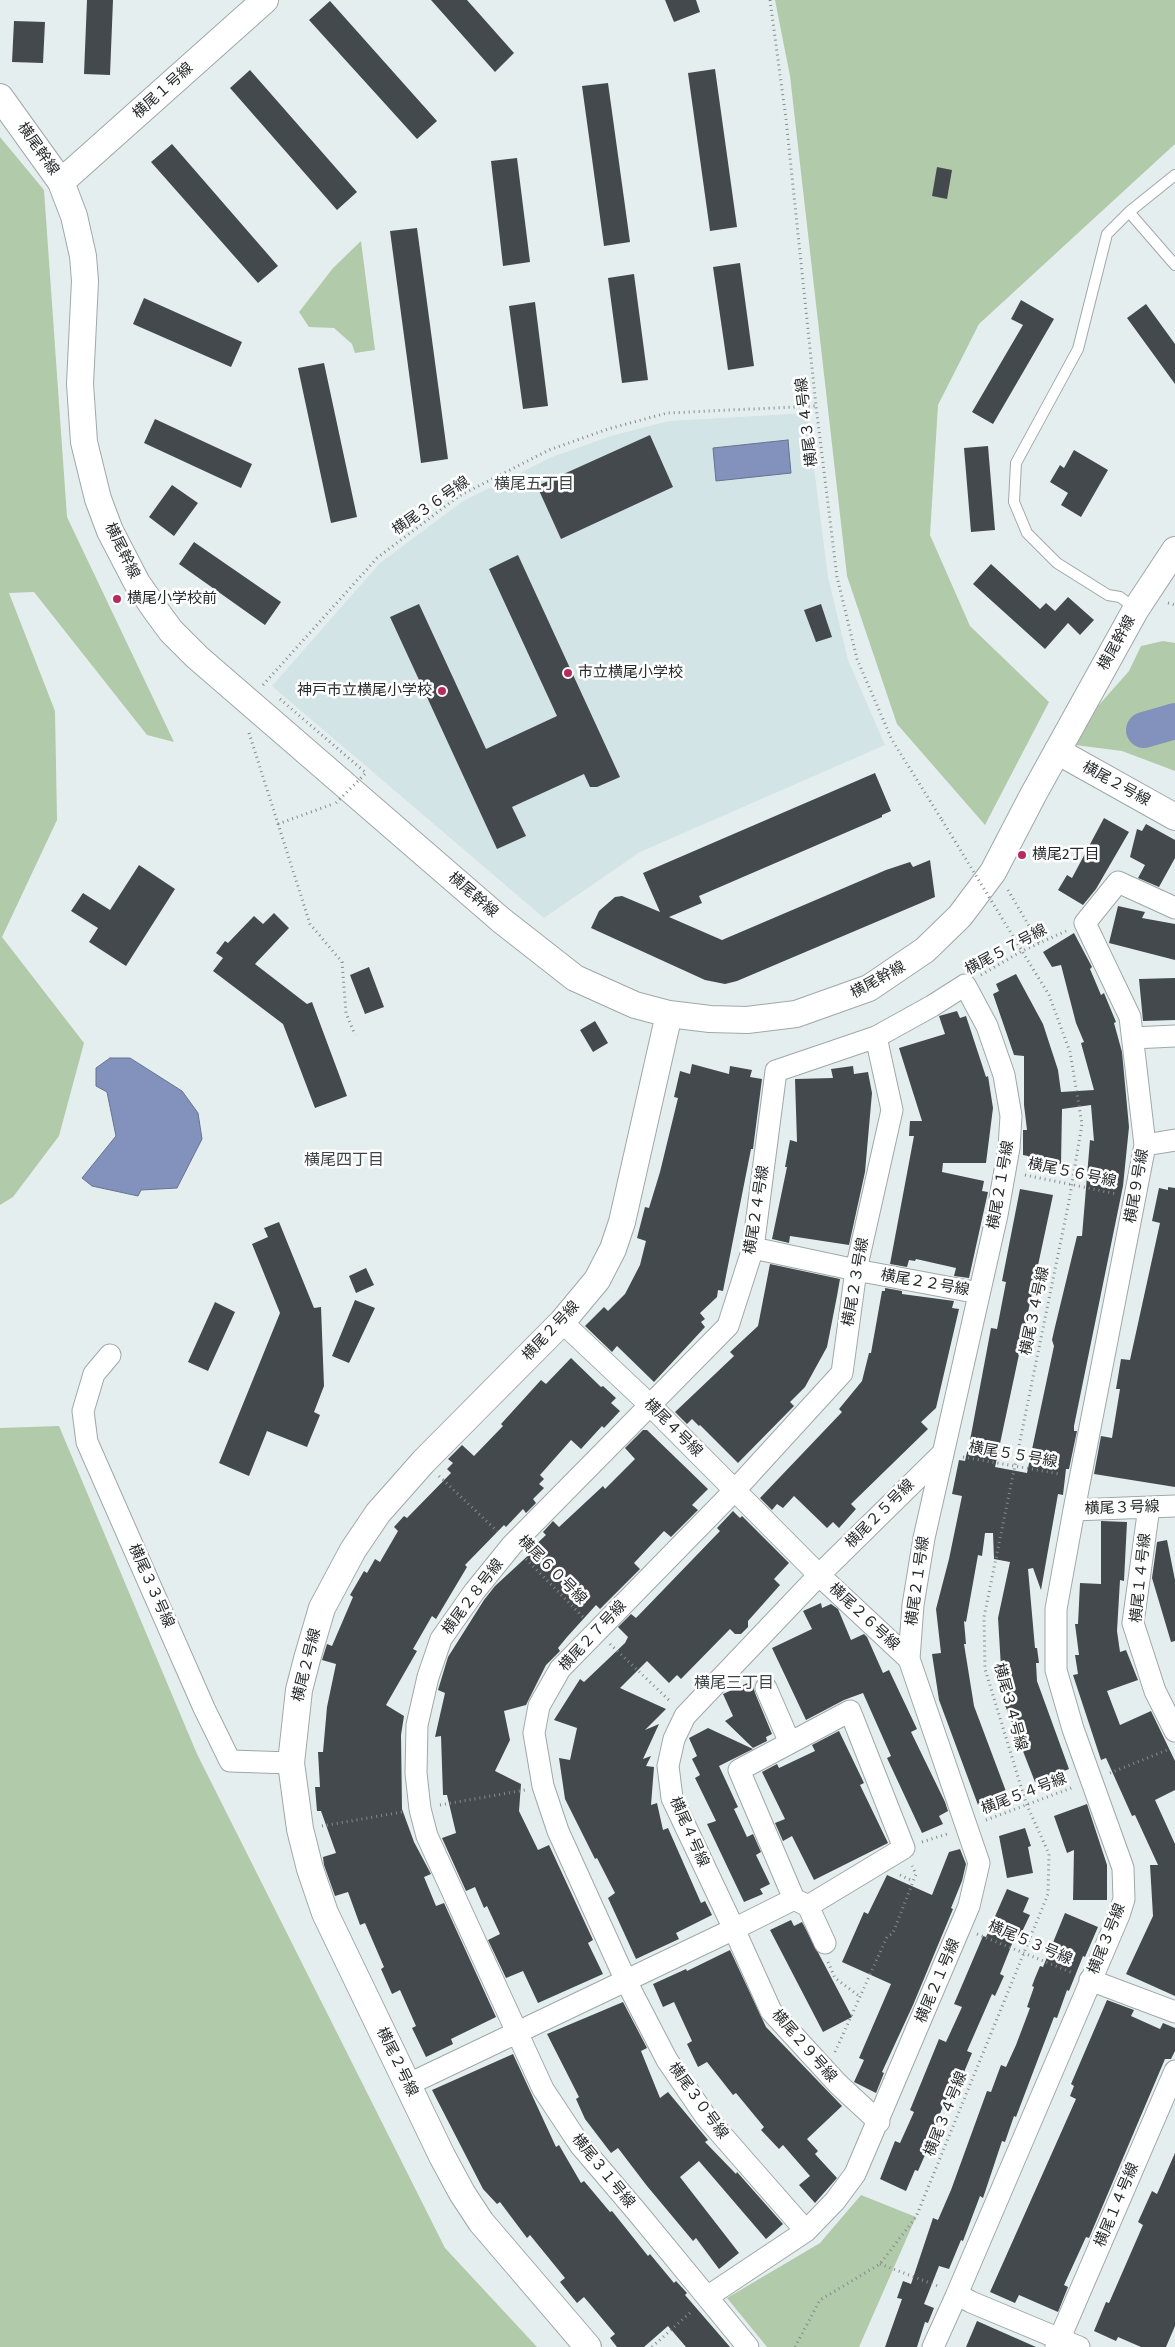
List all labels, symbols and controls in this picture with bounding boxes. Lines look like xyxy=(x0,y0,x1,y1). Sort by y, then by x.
street label: 横尾１号線 xyxy=(129,59,197,123)
street label: 横尾幹線 xyxy=(13,119,63,179)
street label: 横尾３４号線 xyxy=(793,376,821,468)
street label: 横尾３６号線 xyxy=(389,473,473,539)
district label: 横尾五丁目 xyxy=(494,475,574,495)
street label: 横尾幹線 xyxy=(101,520,143,582)
place label: 横尾小学校前 xyxy=(127,590,217,608)
marker: 横尾小学校前 xyxy=(111,593,123,605)
street label: 横尾幹線 xyxy=(1095,612,1139,674)
place label: 市立横尾小学校 xyxy=(578,664,683,682)
marker: 市立横尾小学校 xyxy=(562,667,574,679)
place label: 神戸市立横尾小学校 xyxy=(297,682,432,700)
marker: 神戸市立横尾小学校 xyxy=(436,685,448,697)
street label: 横尾２号線 xyxy=(1079,758,1153,810)
place label: 横尾2丁目 xyxy=(1032,846,1099,864)
marker: 横尾2丁目 xyxy=(1016,849,1028,861)
street label: 横尾幹線 xyxy=(444,869,502,921)
street label: 横尾５７号線 xyxy=(962,921,1050,979)
street label: 横尾幹線 xyxy=(847,958,909,1002)
street label: 横尾２１号線 xyxy=(984,1139,1018,1231)
street label: 横尾９号線 xyxy=(1122,1148,1152,1224)
district label: 横尾四丁目 xyxy=(304,1151,384,1171)
street label: 横尾５６号線 xyxy=(1026,1155,1118,1191)
street label: 横尾２４号線 xyxy=(741,1164,773,1256)
street label: 横尾２３号線 xyxy=(839,1236,873,1328)
street label: 横尾３４号線 xyxy=(1017,1265,1053,1357)
street label: 横尾２２号線 xyxy=(879,1266,971,1300)
street label: 横尾２号線 xyxy=(519,1297,583,1365)
street label: 横尾４号線 xyxy=(640,1395,706,1461)
street label: 横尾５５号線 xyxy=(967,1438,1059,1472)
street label: 横尾２５号線 xyxy=(842,1476,918,1552)
street label: 横尾３号線 xyxy=(1084,1498,1160,1518)
street label: 横尾６０号線 xyxy=(514,1532,590,1608)
street label: 横尾１４号線 xyxy=(1127,1532,1155,1624)
street label: 横尾２１号線 xyxy=(903,1535,933,1627)
street label: 横尾３３号線 xyxy=(124,1541,178,1631)
street label: 横尾２８号線 xyxy=(439,1556,507,1638)
street label: 横尾２６号線 xyxy=(825,1580,903,1654)
street label: 横尾２７号線 xyxy=(556,1597,630,1675)
street label: 横尾２号線 xyxy=(289,1626,325,1704)
street label: 横尾３４号線 xyxy=(990,1661,1030,1753)
district label: 横尾三丁目 xyxy=(694,1674,774,1694)
street label: 横尾５４号線 xyxy=(979,1769,1069,1819)
street label: 横尾４号線 xyxy=(666,1794,712,1870)
street label: 横尾３号線 xyxy=(1085,1901,1129,1977)
street label: 横尾５３号線 xyxy=(985,1917,1075,1969)
street label: 横尾２１号線 xyxy=(912,1936,964,2026)
street label: 横尾２９号線 xyxy=(768,2006,840,2086)
street label: 横尾２号線 xyxy=(372,2024,422,2100)
street label: 横尾３０号線 xyxy=(664,2059,732,2143)
street label: 横尾３４号線 xyxy=(921,2069,971,2159)
street label: 横尾３１号線 xyxy=(568,2130,638,2212)
street label: 横尾１４号線 xyxy=(1091,2160,1143,2250)

